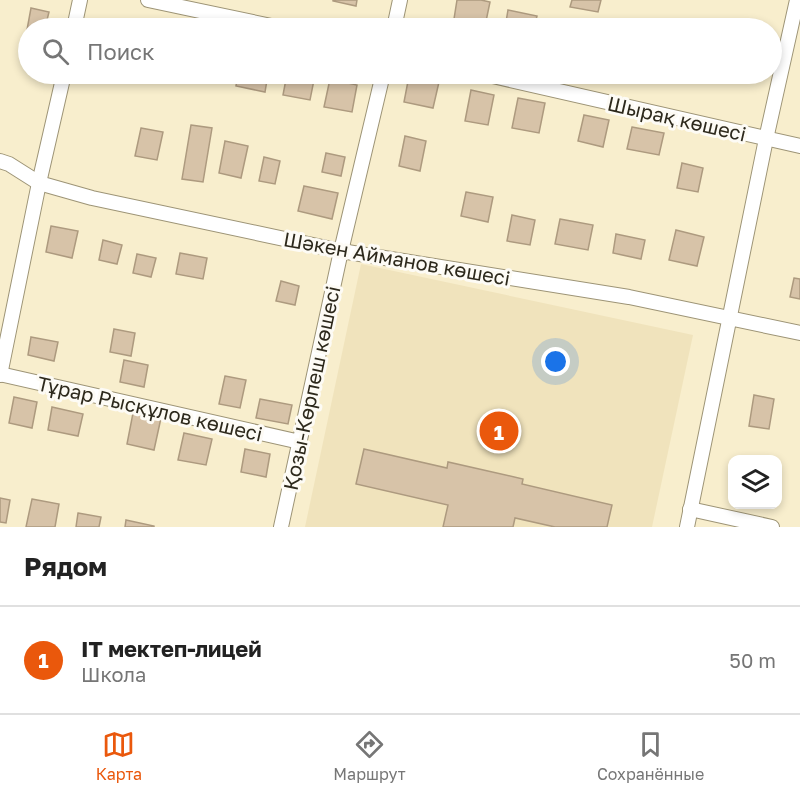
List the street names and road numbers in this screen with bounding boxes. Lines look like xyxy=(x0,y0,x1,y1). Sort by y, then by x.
street label: Шырақ көшесі xyxy=(605,90,749,146)
street label: Шәкен Айманов көшесі xyxy=(282,226,512,290)
street label: Қозы-Көрпеш көшесі xyxy=(278,284,344,492)
street label: Тұрар Рысқұлов көшесі xyxy=(35,370,265,447)

